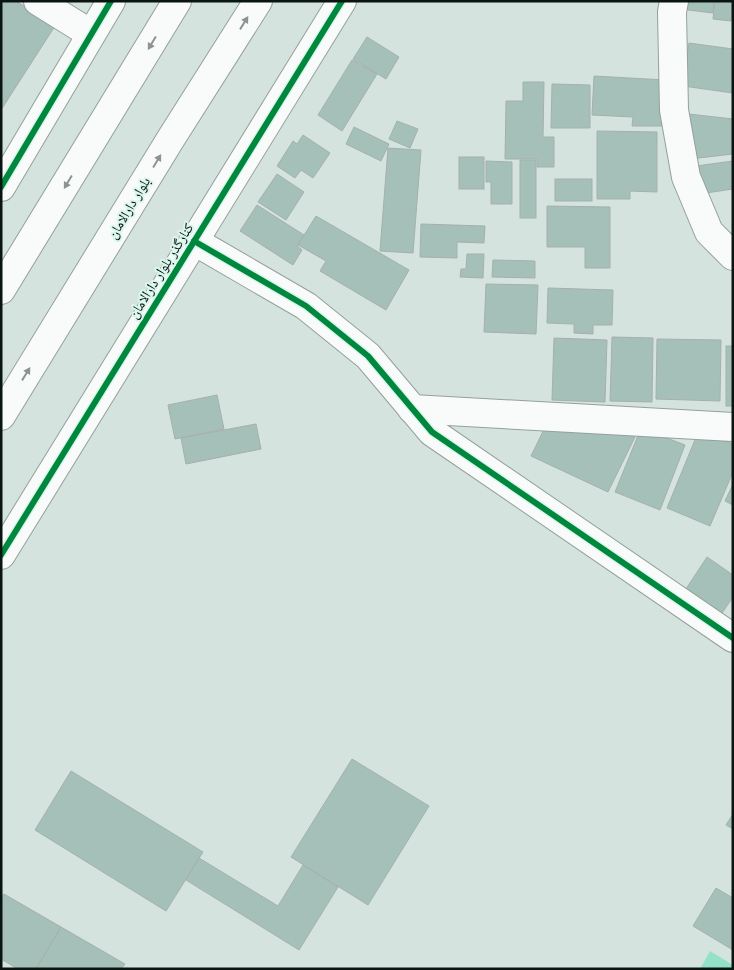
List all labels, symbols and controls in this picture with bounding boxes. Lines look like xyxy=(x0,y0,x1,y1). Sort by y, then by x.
one-way arrow xyxy=(239,17,248,30)
one-way arrow xyxy=(148,36,157,49)
one-way arrow xyxy=(153,155,162,168)
street label: بلوار دارالامان xyxy=(104,174,154,242)
one-way arrow xyxy=(63,175,72,188)
street label: کنارگذر بلوار دارالامان xyxy=(125,220,197,322)
one-way arrow xyxy=(21,367,31,380)

